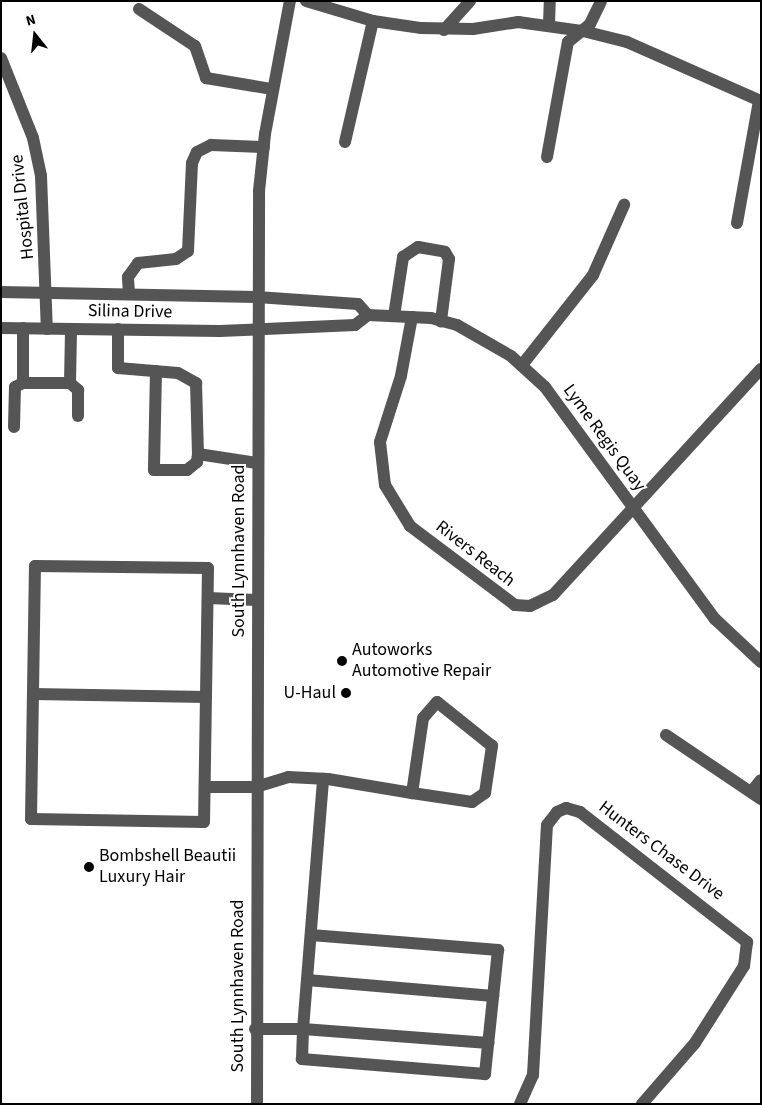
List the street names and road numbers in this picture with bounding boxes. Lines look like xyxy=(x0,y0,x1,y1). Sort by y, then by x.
street label: Hospital Drive xyxy=(7,153,39,261)
street label: Silina Drive xyxy=(88,300,172,324)
street label: Lyme Regis Quay xyxy=(558,380,650,496)
street label: South Lynnhaven Road xyxy=(228,464,250,638)
street label: Rivers Reach xyxy=(431,516,519,592)
street label: Hunters Chase Drive xyxy=(594,797,728,905)
street label: South Lynnhaven Road xyxy=(227,899,249,1073)

